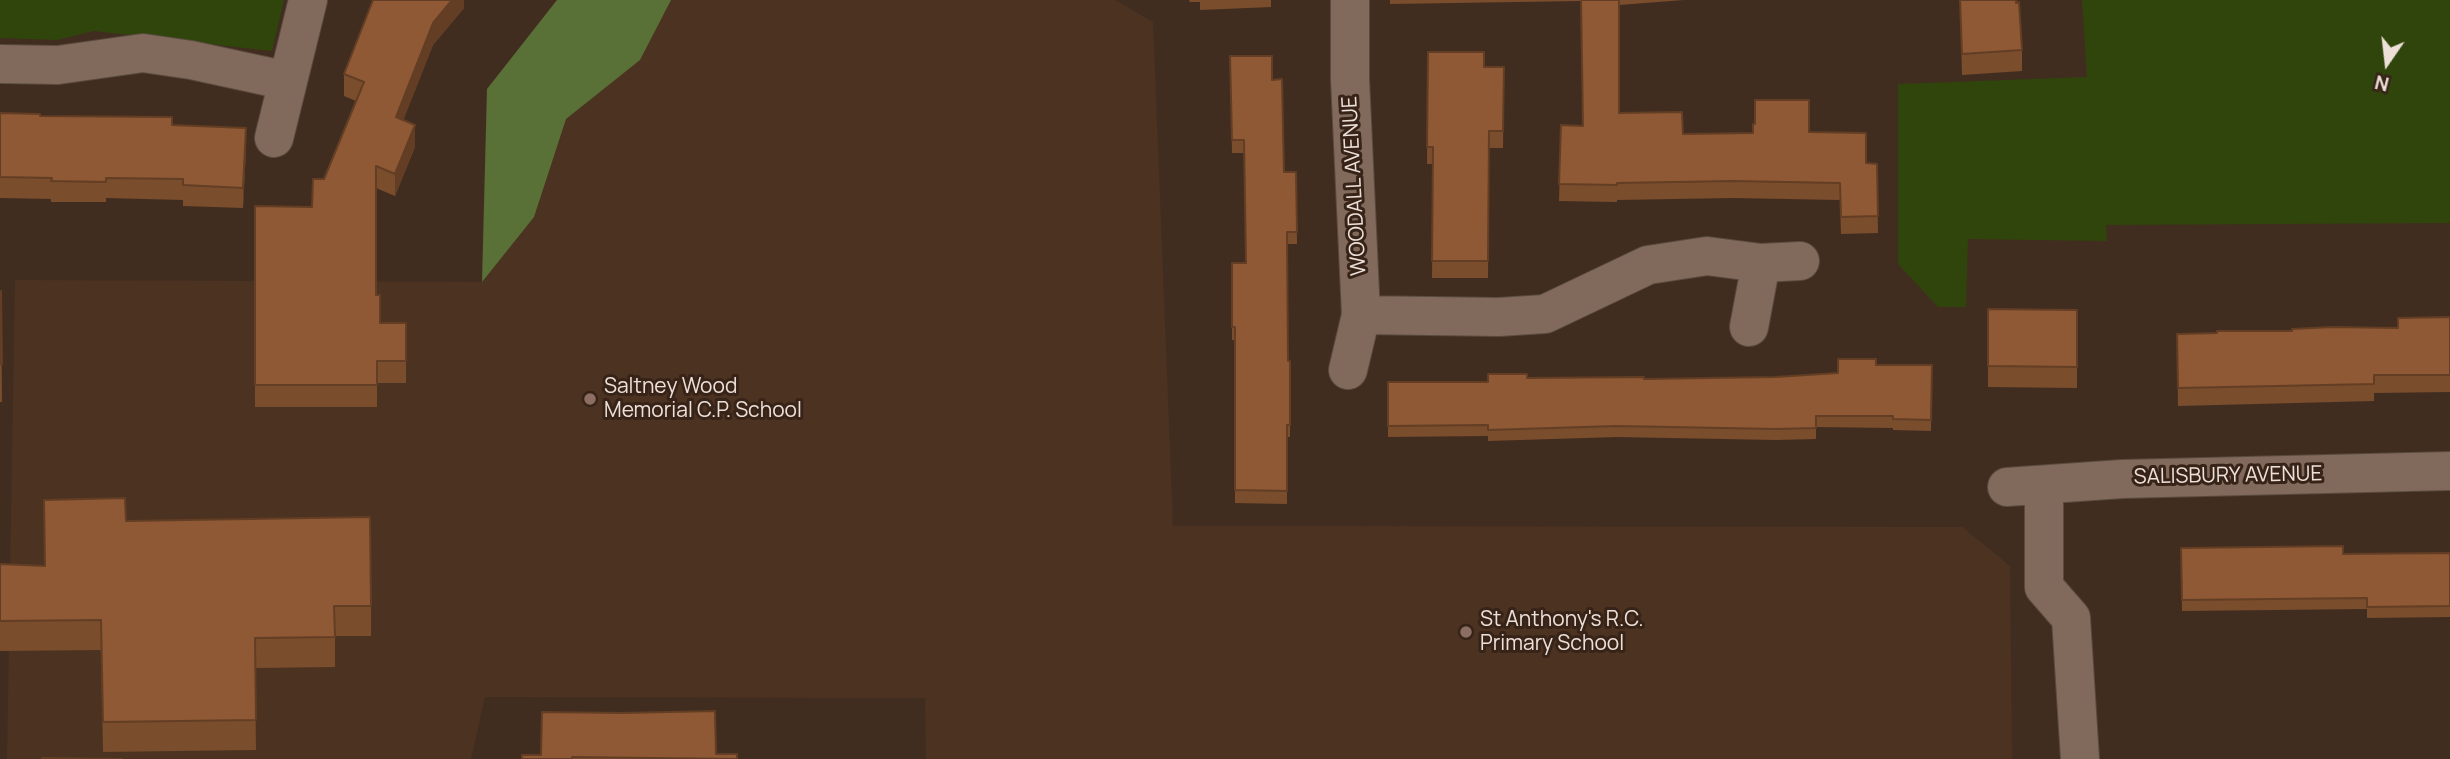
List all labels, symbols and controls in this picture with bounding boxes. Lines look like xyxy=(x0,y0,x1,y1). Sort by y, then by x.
north arrow xyxy=(2352,28,2422,98)
text: N xyxy=(2372,69,2392,98)
street label: WOODALL AVENUE xyxy=(1338,96,1372,276)
place label: Saltney Wood Memorial C.P. School xyxy=(604,374,802,424)
marker: Saltney Wood Memorial C.P. School xyxy=(582,391,598,407)
street label: SALISBURY AVENUE xyxy=(2133,462,2323,490)
place label: St Anthony's R.C. Primary School xyxy=(1480,607,1644,657)
marker: St Anthony's R.C. Primary School xyxy=(1458,624,1474,640)

